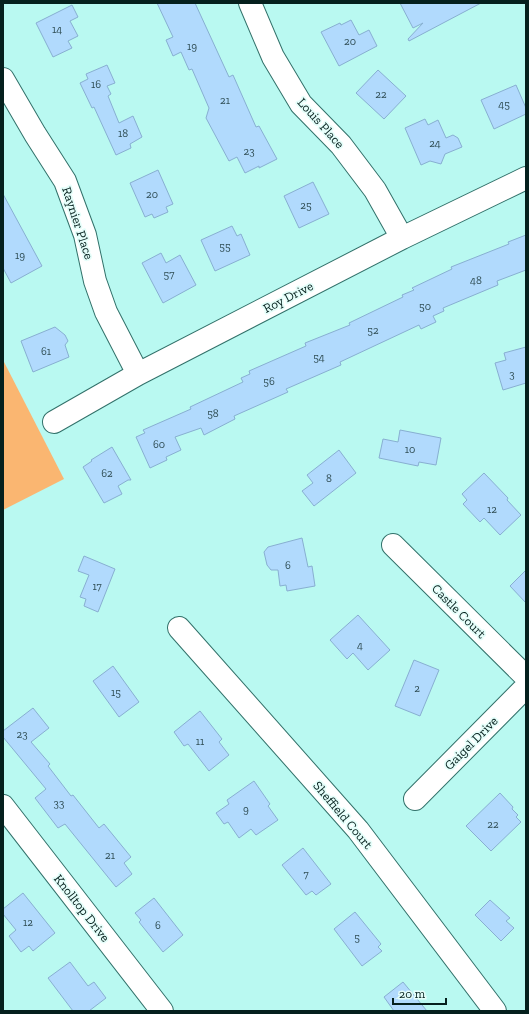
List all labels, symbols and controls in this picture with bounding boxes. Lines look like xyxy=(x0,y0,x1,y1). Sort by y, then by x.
house number: 14 xyxy=(52,23,62,36)
house number: 20 xyxy=(344,35,356,48)
house number: 19 xyxy=(187,40,197,53)
house number: 16 xyxy=(91,78,101,91)
house number: 22 xyxy=(375,88,387,101)
house number: 21 xyxy=(220,94,231,107)
street label: Louis Place xyxy=(294,95,348,151)
house number: 45 xyxy=(498,98,510,111)
house number: 18 xyxy=(118,127,128,140)
house number: 24 xyxy=(429,137,441,150)
house number: 23 xyxy=(243,145,255,158)
street label: Raynier Place xyxy=(59,185,97,261)
house number: 20 xyxy=(146,188,158,201)
house number: 25 xyxy=(300,199,312,212)
house number: 55 xyxy=(219,240,231,253)
house number: 19 xyxy=(15,249,25,262)
house number: 57 xyxy=(164,268,174,281)
house number: 48 xyxy=(470,274,482,287)
street label: Roy Drive xyxy=(260,278,316,316)
house number: 50 xyxy=(419,300,431,313)
house number: 52 xyxy=(367,324,379,337)
house number: 61 xyxy=(41,345,52,358)
house number: 54 xyxy=(313,351,325,364)
house number: 3 xyxy=(509,368,515,381)
house number: 56 xyxy=(263,375,275,388)
house number: 58 xyxy=(207,407,219,420)
house number: 60 xyxy=(153,438,165,451)
house number: 10 xyxy=(405,443,415,456)
house number: 62 xyxy=(101,467,113,480)
house number: 8 xyxy=(326,472,332,485)
house number: 12 xyxy=(487,503,497,516)
house number: 6 xyxy=(285,559,291,572)
house number: 17 xyxy=(92,580,102,593)
street label: Castle Court xyxy=(429,581,489,641)
house number: 4 xyxy=(357,639,363,652)
house number: 2 xyxy=(414,682,420,695)
house number: 15 xyxy=(111,686,121,699)
street label: Gaigel Drive xyxy=(441,713,501,773)
house number: 23 xyxy=(16,728,28,741)
house number: 11 xyxy=(196,735,205,748)
street label: Sheffield Court xyxy=(310,778,376,852)
house number: 33 xyxy=(54,797,64,810)
house number: 9 xyxy=(243,803,249,816)
house number: 22 xyxy=(487,818,499,831)
house number: 21 xyxy=(105,849,116,862)
house number: 7 xyxy=(303,868,309,881)
street label: Knolltop Drive xyxy=(51,871,113,945)
house number: 12 xyxy=(23,916,33,929)
house number: 6 xyxy=(155,919,161,932)
house number: 5 xyxy=(354,931,360,944)
scale bar xyxy=(393,980,446,1006)
text: 20 m xyxy=(399,987,426,1001)

